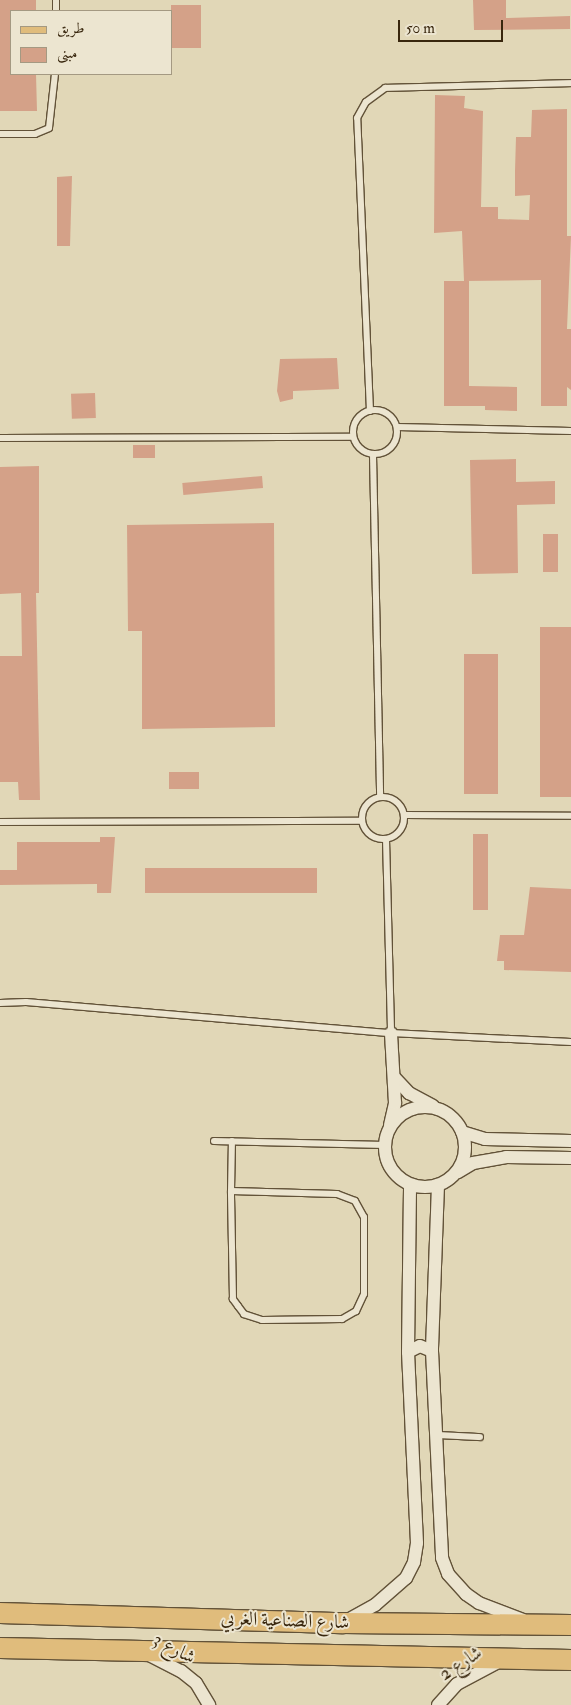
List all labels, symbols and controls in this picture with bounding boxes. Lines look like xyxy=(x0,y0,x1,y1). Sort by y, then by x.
legend xyxy=(10,10,172,75)
scale bar xyxy=(401,10,506,42)
text: طريق xyxy=(57,19,84,38)
text: 50 m xyxy=(406,19,435,38)
text: مبنى xyxy=(57,44,77,63)
street label: شارع الصناعية الغربي xyxy=(220,1607,350,1635)
street label: شارع 3 xyxy=(149,1629,199,1669)
street label: شارع 2 xyxy=(435,1642,487,1686)

